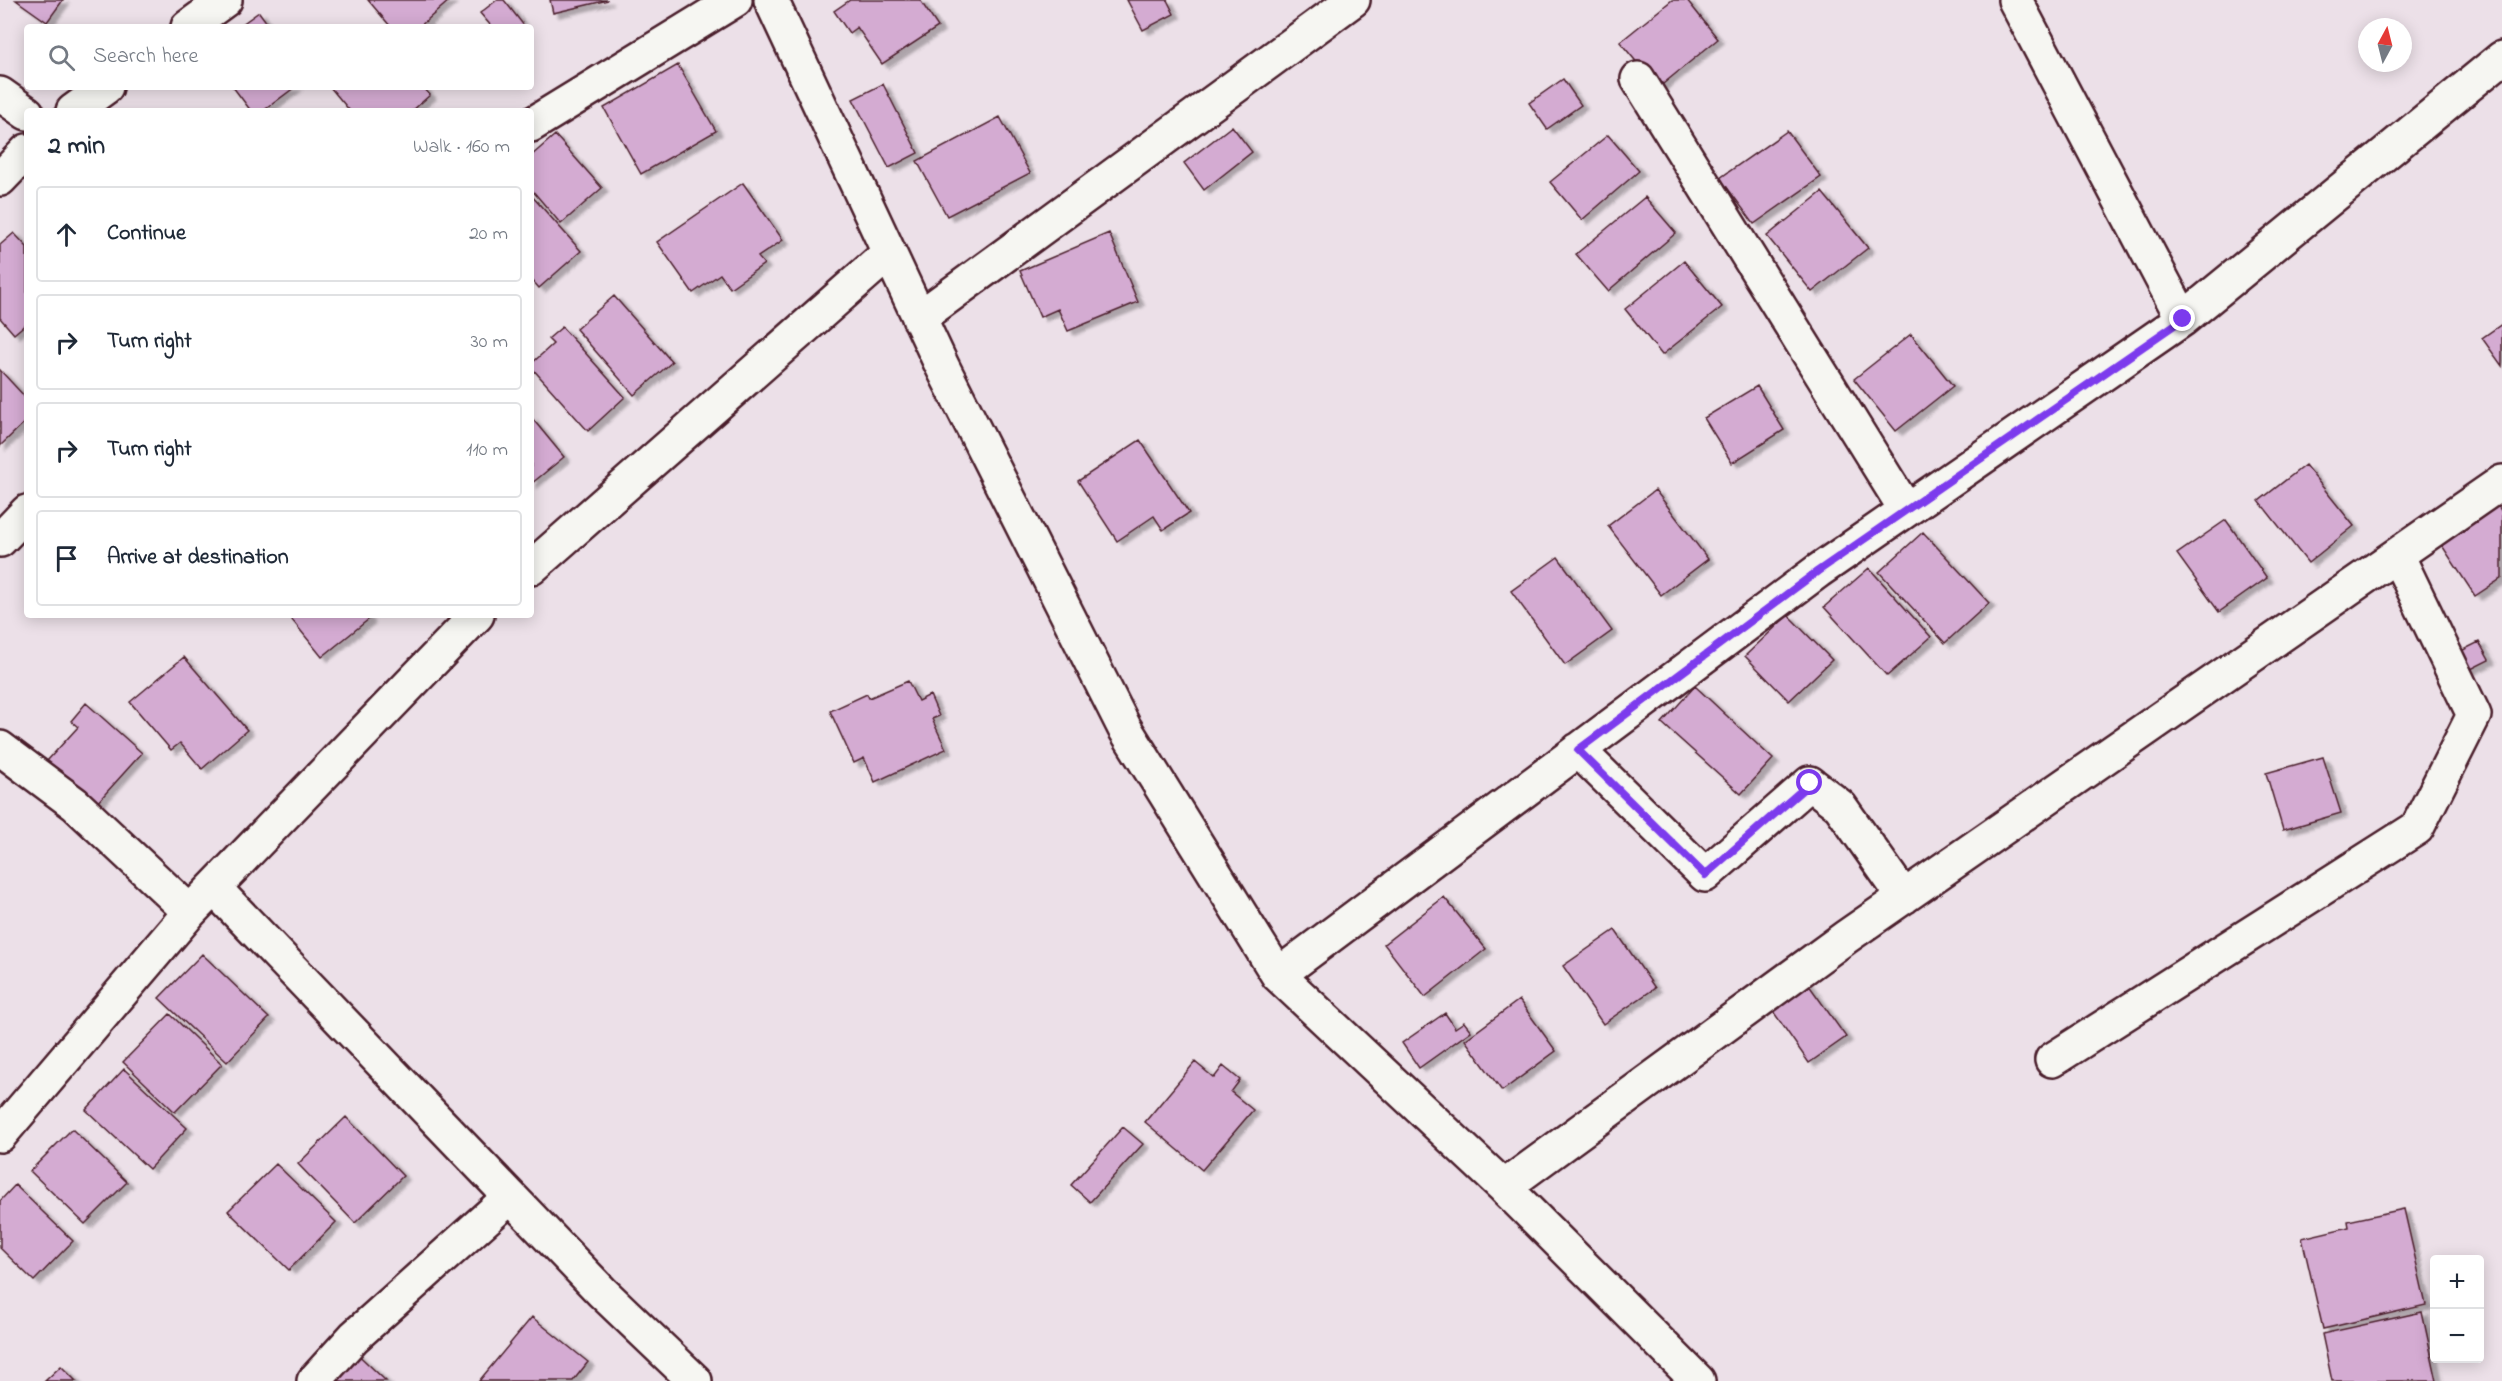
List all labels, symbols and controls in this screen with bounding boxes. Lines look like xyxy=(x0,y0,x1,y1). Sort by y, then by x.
north arrow xyxy=(2358,18,2412,72)
search box xyxy=(24,24,534,90)
icon: search xyxy=(45,41,78,74)
text: Search here xyxy=(93,41,198,73)
text: 2 min xyxy=(48,128,105,166)
text: Walk · 160 m xyxy=(413,133,510,162)
icon: ahead xyxy=(50,218,83,251)
text: Continue xyxy=(107,218,186,250)
text: 20 m xyxy=(469,220,508,249)
route end xyxy=(2169,305,2195,331)
icon: right xyxy=(50,326,83,359)
text: Turn right xyxy=(107,326,192,358)
text: 30 m xyxy=(471,328,508,357)
icon: right xyxy=(50,434,83,467)
text: Turn right xyxy=(107,434,192,466)
text: 110 m xyxy=(466,436,508,465)
icon: arrive xyxy=(50,542,83,575)
text: Arrive at destination xyxy=(107,542,289,574)
route start xyxy=(1796,769,1822,795)
map controls xyxy=(2430,1255,2484,1363)
button: + xyxy=(2430,1255,2484,1309)
button: − xyxy=(2430,1309,2484,1363)

